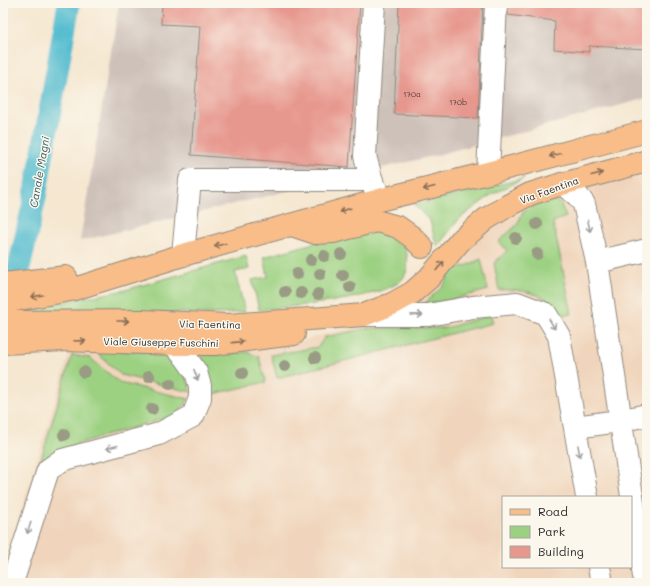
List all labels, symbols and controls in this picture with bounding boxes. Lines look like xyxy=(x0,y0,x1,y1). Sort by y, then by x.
house number: 170a xyxy=(403,89,421,99)
house number: 170b xyxy=(449,97,467,107)
water label: Canale Magni xyxy=(25,135,53,209)
one-way arrow xyxy=(549,152,562,159)
one-way arrow xyxy=(590,170,603,178)
street label: Via Faentina xyxy=(518,173,580,207)
one-way arrow xyxy=(423,185,436,192)
one-way arrow xyxy=(339,207,352,214)
one-way arrow xyxy=(585,219,593,232)
one-way arrow xyxy=(214,241,227,249)
one-way arrow xyxy=(435,260,444,271)
one-way arrow xyxy=(31,292,44,300)
one-way arrow xyxy=(410,311,423,319)
street label: Via Faentina xyxy=(179,316,241,332)
one-way arrow xyxy=(116,317,129,325)
one-way arrow xyxy=(548,318,556,330)
street label: Viale Giuseppe Fuschini xyxy=(103,334,219,350)
one-way arrow xyxy=(73,337,86,345)
one-way arrow xyxy=(231,338,244,345)
one-way arrow xyxy=(192,369,200,381)
one-way arrow xyxy=(106,444,119,451)
one-way arrow xyxy=(575,444,583,457)
legend xyxy=(502,496,632,568)
text: Road xyxy=(538,503,568,519)
one-way arrow xyxy=(25,522,32,535)
text: Park xyxy=(538,523,565,539)
text: Building xyxy=(538,543,584,559)

